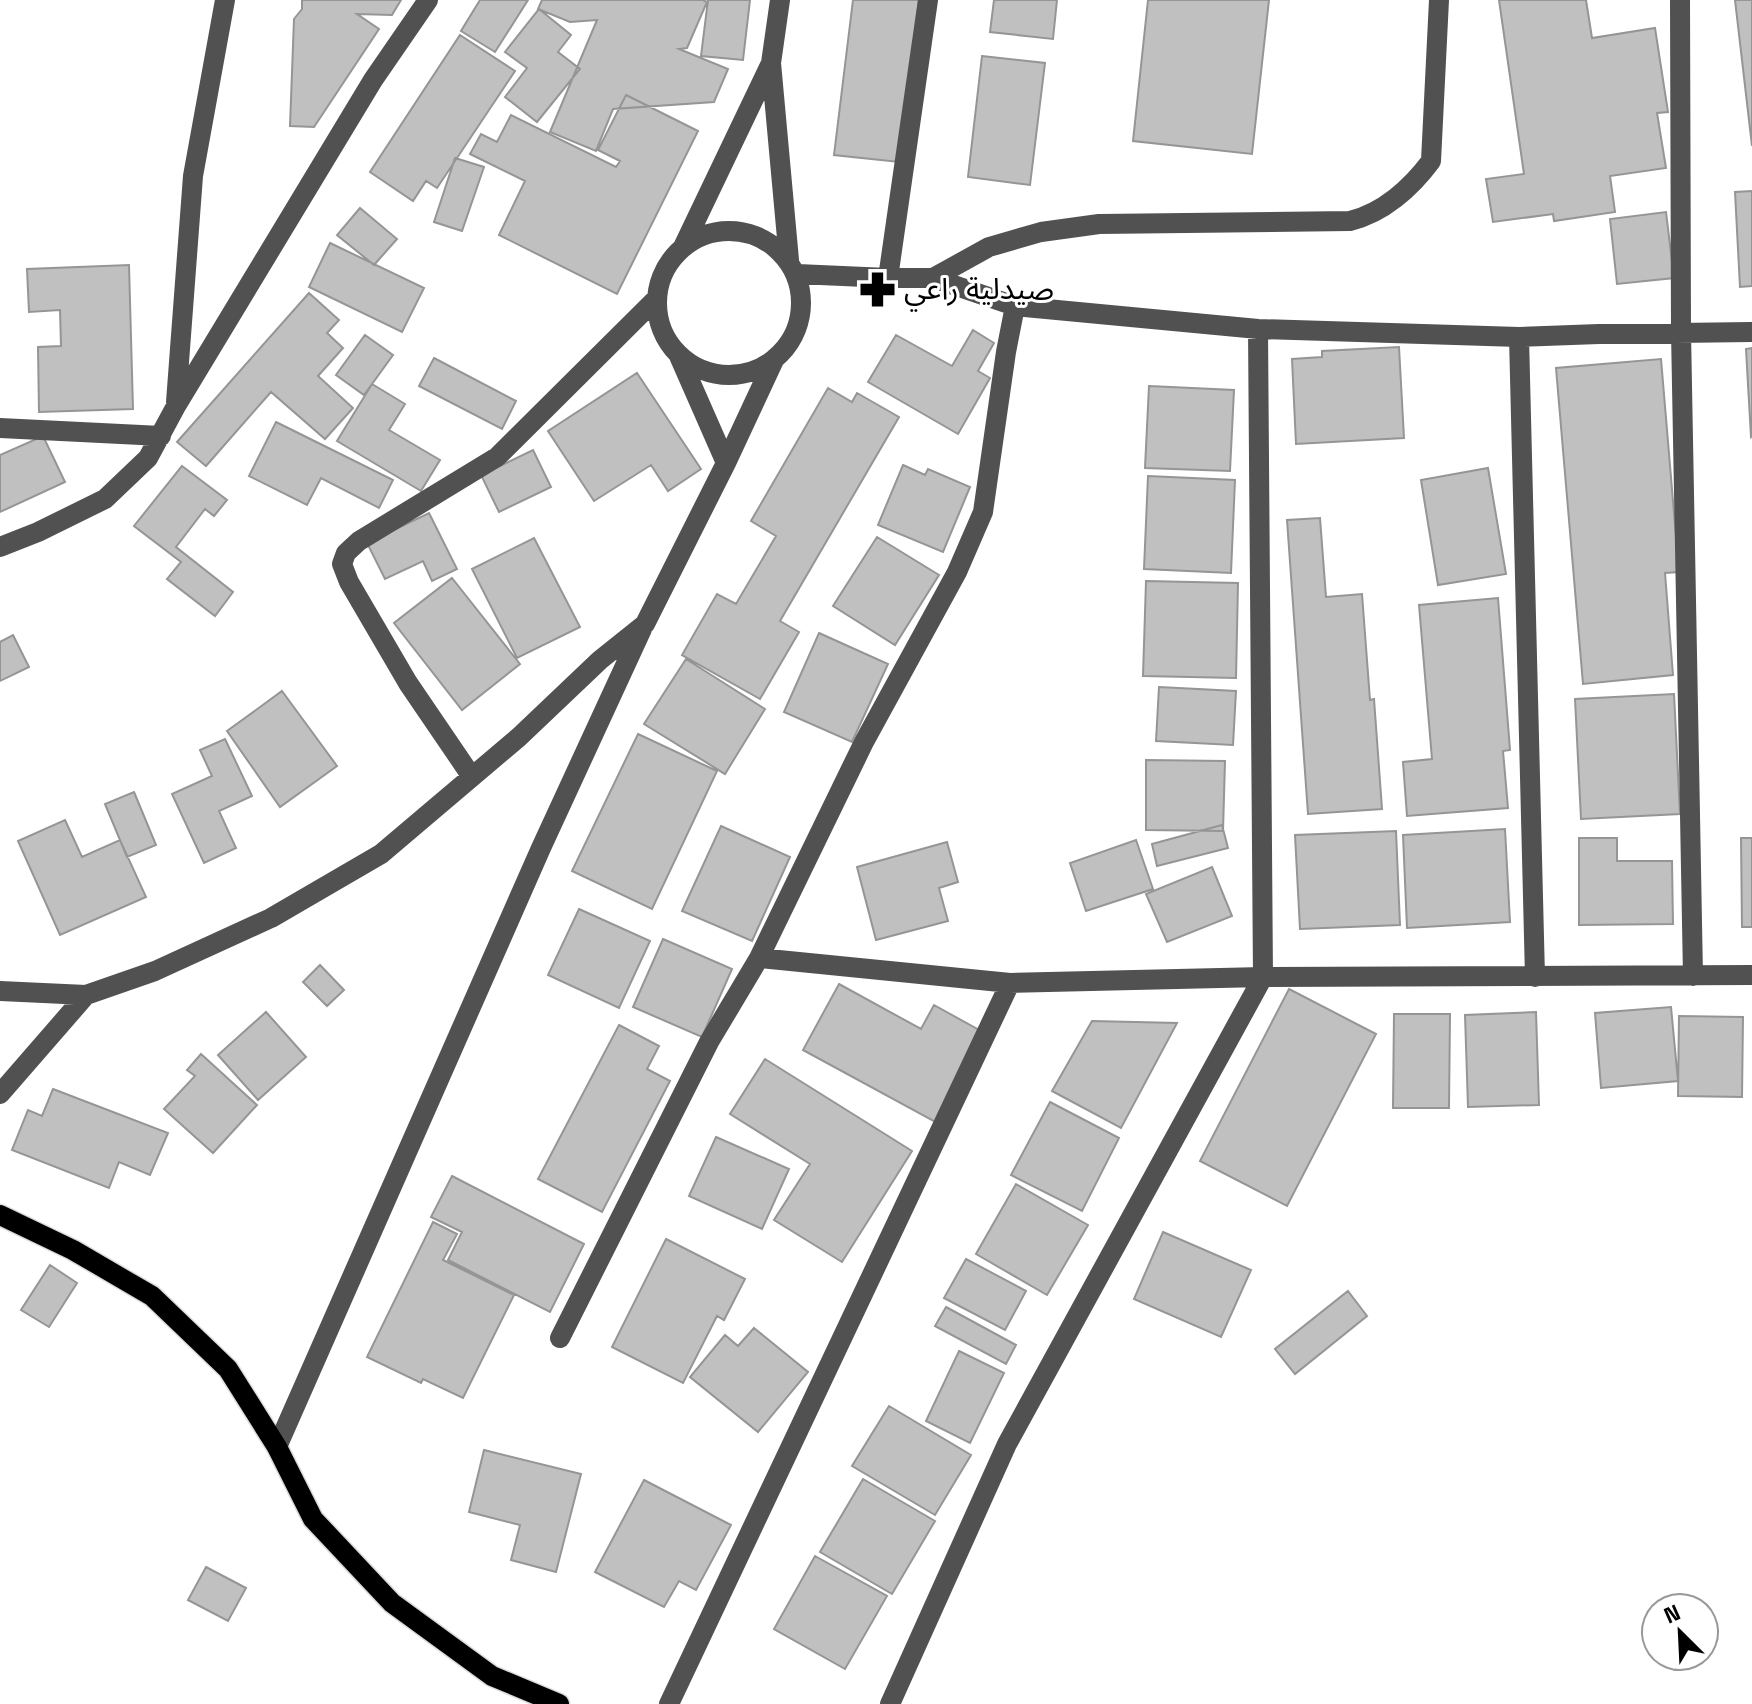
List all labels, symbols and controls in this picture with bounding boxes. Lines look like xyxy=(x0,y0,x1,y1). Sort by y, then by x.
place label: صيدلية راعي xyxy=(904,269,1054,312)
pharmacy icon: صيدلية راعي xyxy=(859,270,897,308)
north arrow xyxy=(1640,1592,1720,1672)
text: N xyxy=(1659,1598,1684,1630)

